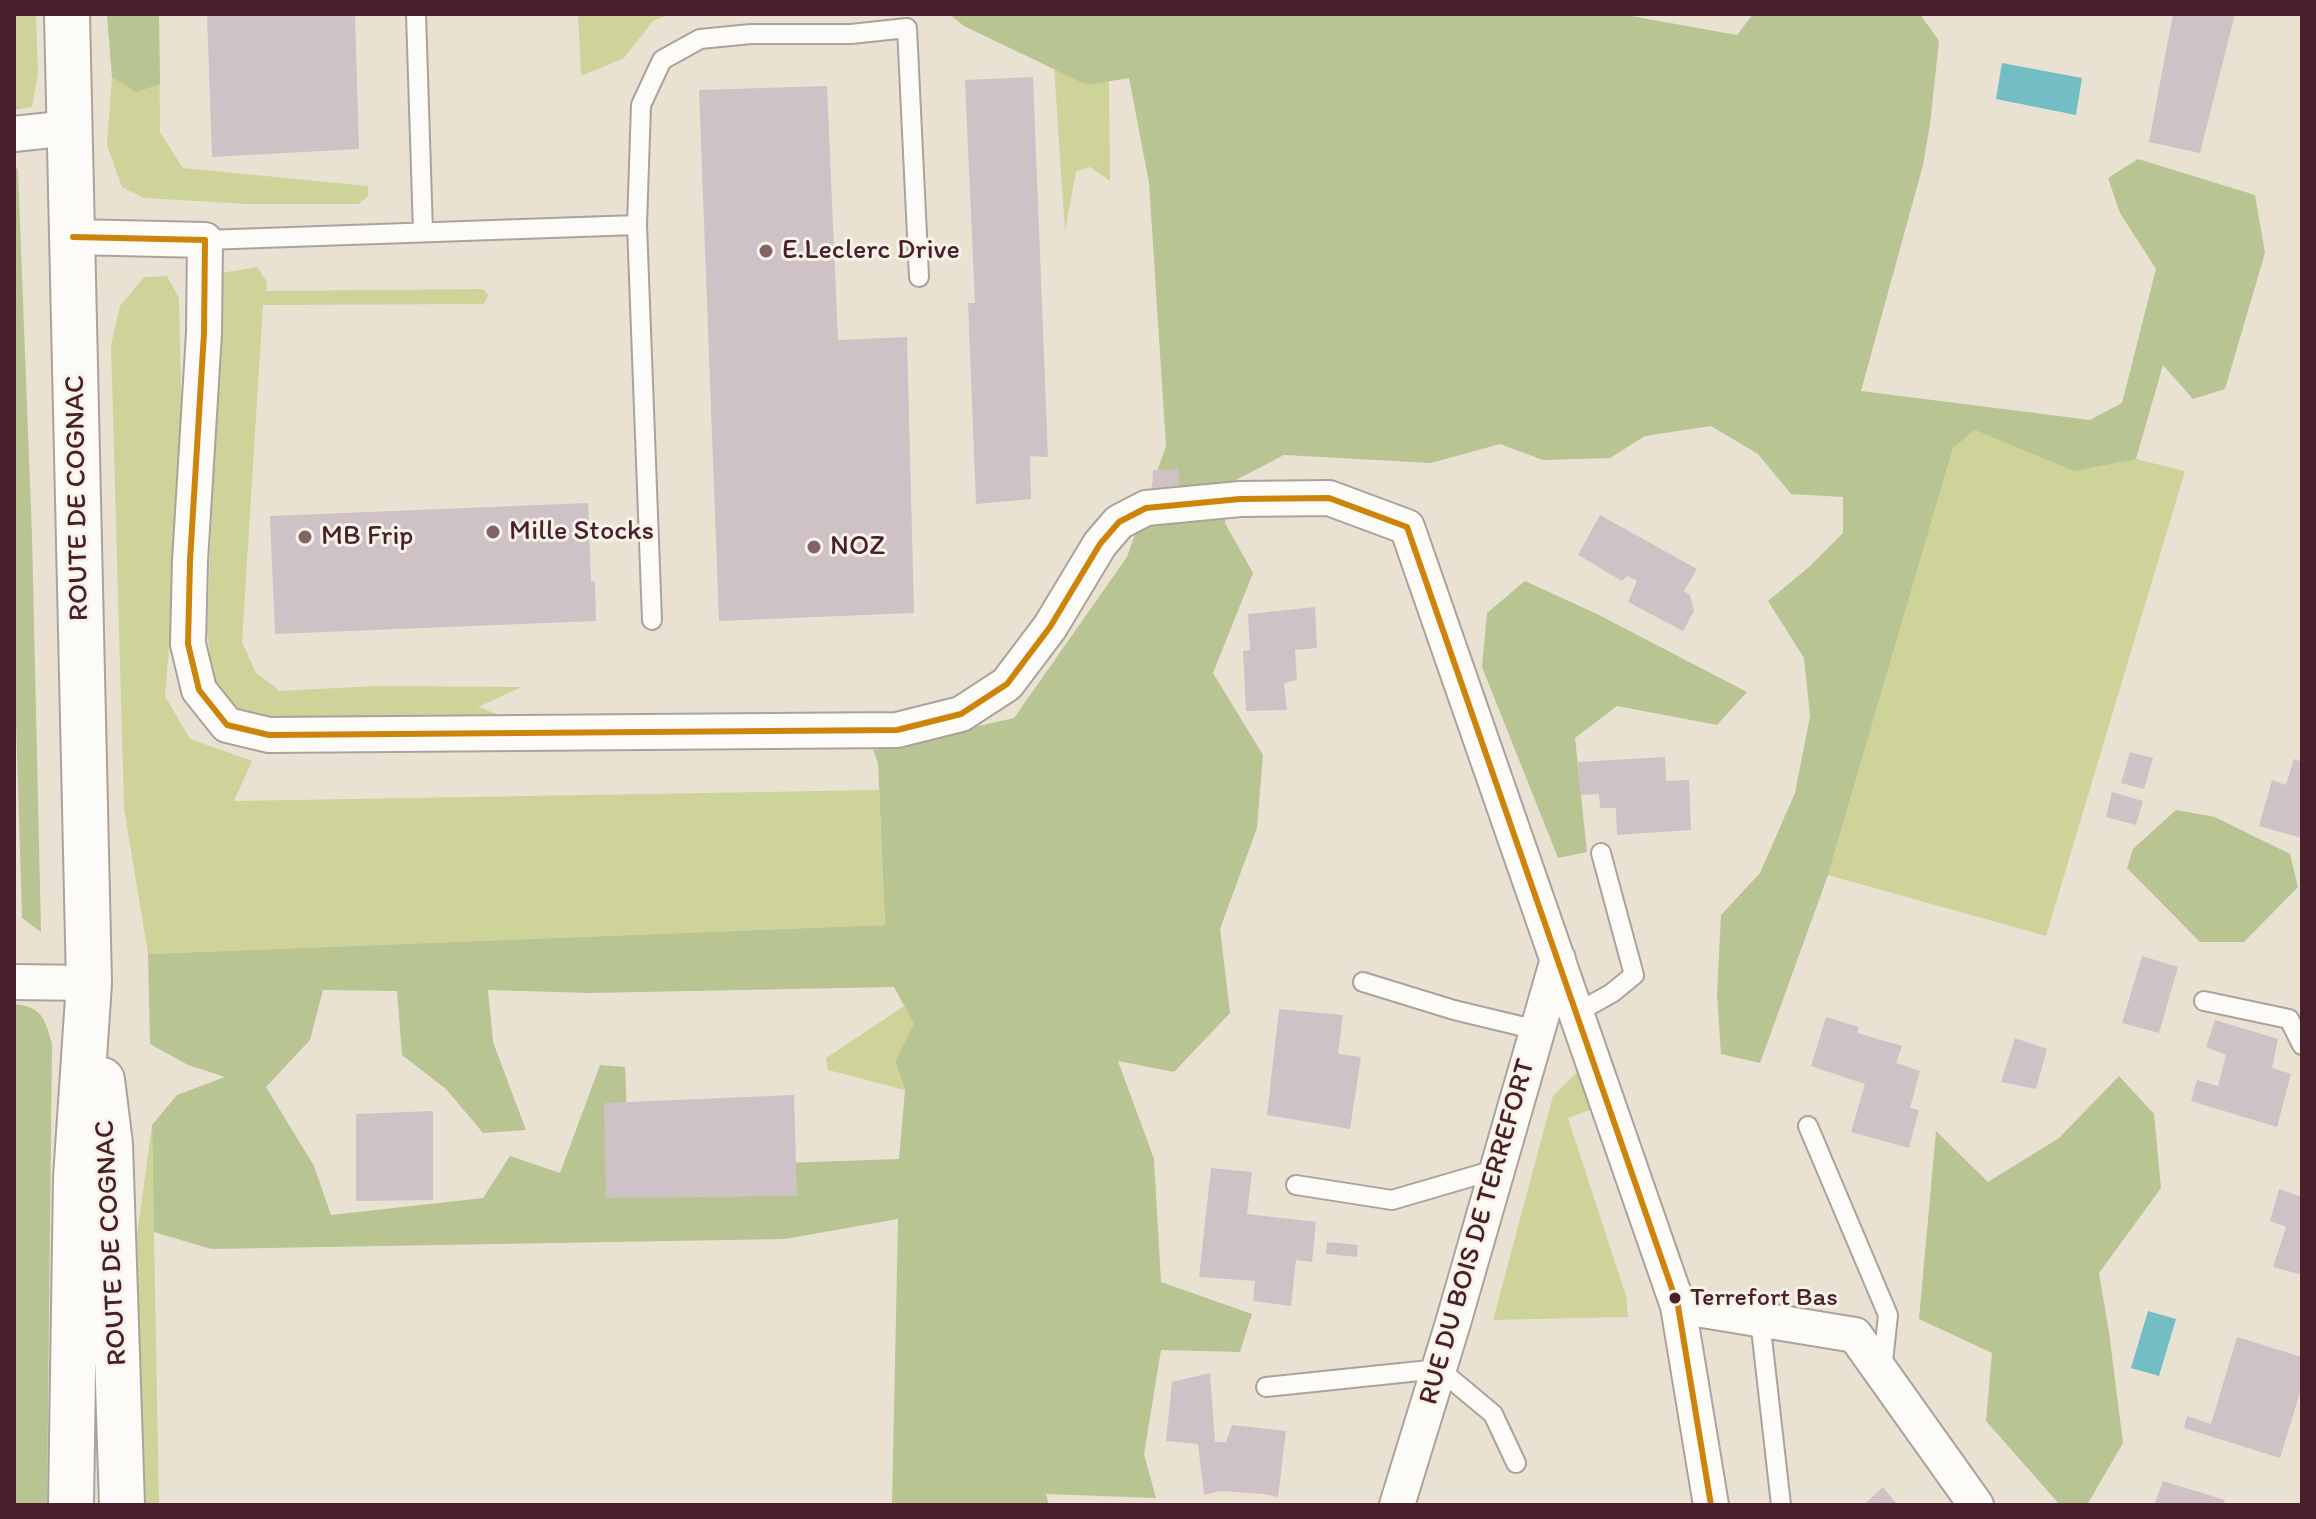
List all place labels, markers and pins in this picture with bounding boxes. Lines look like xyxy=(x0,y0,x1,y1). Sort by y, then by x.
place label: E.Leclerc Drive xyxy=(782,234,960,268)
marker: E.Leclerc Drive xyxy=(757,242,775,260)
place label: Mille Stocks xyxy=(509,515,654,549)
place label: MB Frip xyxy=(321,520,413,554)
marker: Mille Stocks xyxy=(484,523,502,541)
marker: MB Frip xyxy=(296,528,314,546)
place label: NOZ xyxy=(830,530,885,564)
marker: NOZ xyxy=(805,538,823,556)
place label: Terrefort Bas xyxy=(1690,1282,1838,1314)
marker: Terrefort Bas xyxy=(1667,1290,1683,1306)

